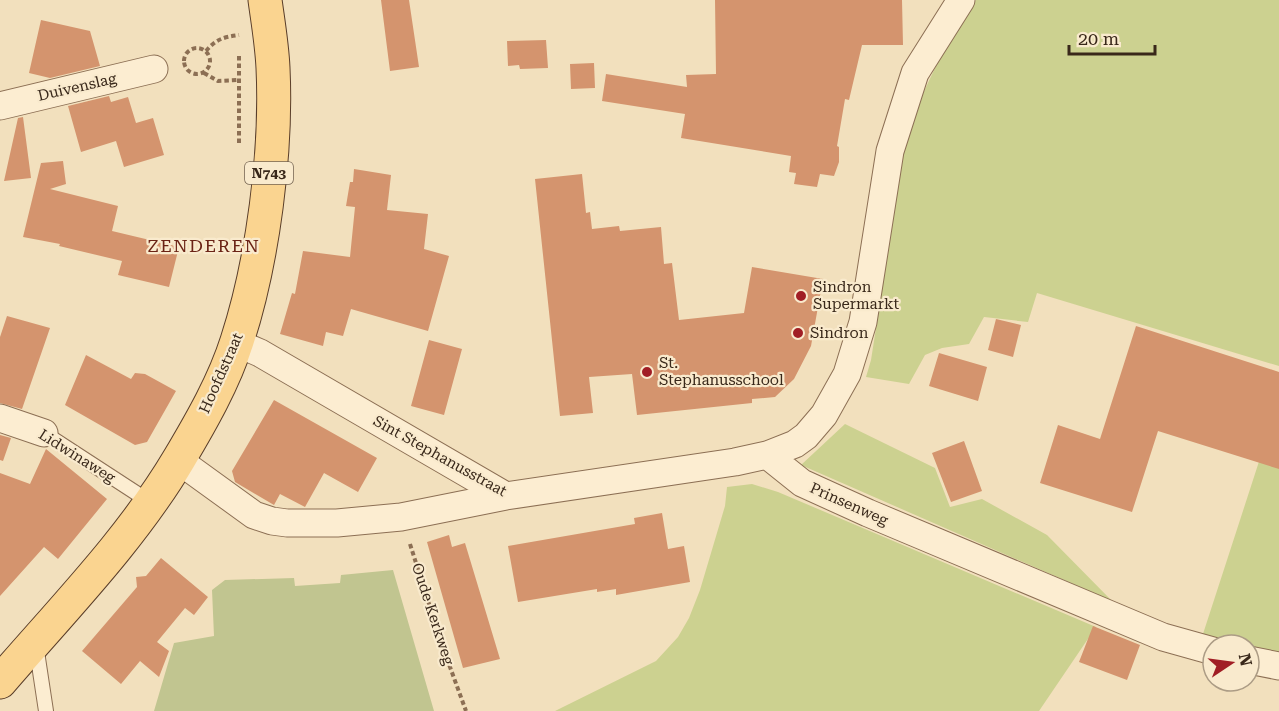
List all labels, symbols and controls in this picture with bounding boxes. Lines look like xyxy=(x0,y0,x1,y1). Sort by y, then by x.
scale bar xyxy=(1069,18,1154,56)
text: 20 m xyxy=(1078,28,1119,49)
street label: Duivenslag xyxy=(36,69,119,105)
road number: N743 xyxy=(245,162,293,184)
district label: ZENDEREN xyxy=(147,235,261,256)
place label: Sindron Supermarkt xyxy=(813,278,899,313)
marker: Sindron Supermarkt xyxy=(794,289,808,303)
place label: Sindron xyxy=(810,324,869,342)
marker: Sindron xyxy=(791,326,805,340)
street label: Hoofdstraat xyxy=(195,330,247,416)
place label: St. Stephanusschool xyxy=(659,354,784,389)
marker: St. Stephanusschool xyxy=(640,365,654,379)
street label: Sint Stephanusstraat xyxy=(370,412,510,500)
street label: Lidwinaweg xyxy=(35,425,119,487)
street label: Prinsenweg xyxy=(807,479,891,529)
street label: Oude Kerkweg xyxy=(408,561,458,668)
north arrow xyxy=(1201,633,1261,693)
text: N xyxy=(1234,652,1256,668)

